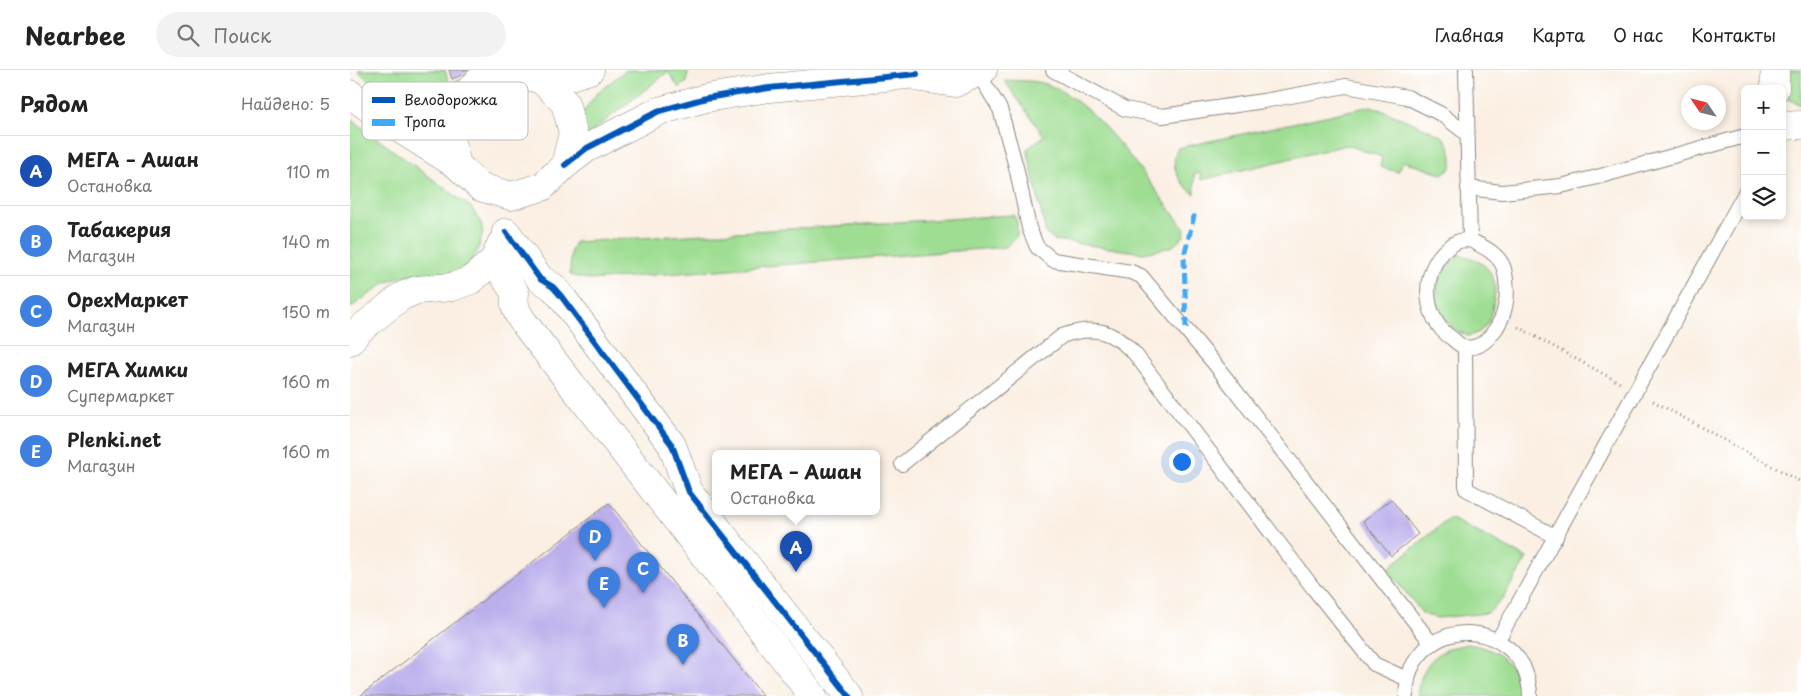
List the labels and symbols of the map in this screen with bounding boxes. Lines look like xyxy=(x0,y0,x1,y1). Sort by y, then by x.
legend xyxy=(362,82,528,140)
north arrow xyxy=(1681,85,1726,130)
text: Велодорожка xyxy=(404,89,498,110)
text: Тропа xyxy=(404,111,446,132)
your location xyxy=(1169,449,1195,475)
pin: D xyxy=(579,520,611,561)
pin: A xyxy=(780,531,812,572)
pin: C xyxy=(627,552,659,593)
pin: E xyxy=(588,567,620,608)
pin: B xyxy=(667,624,699,665)

